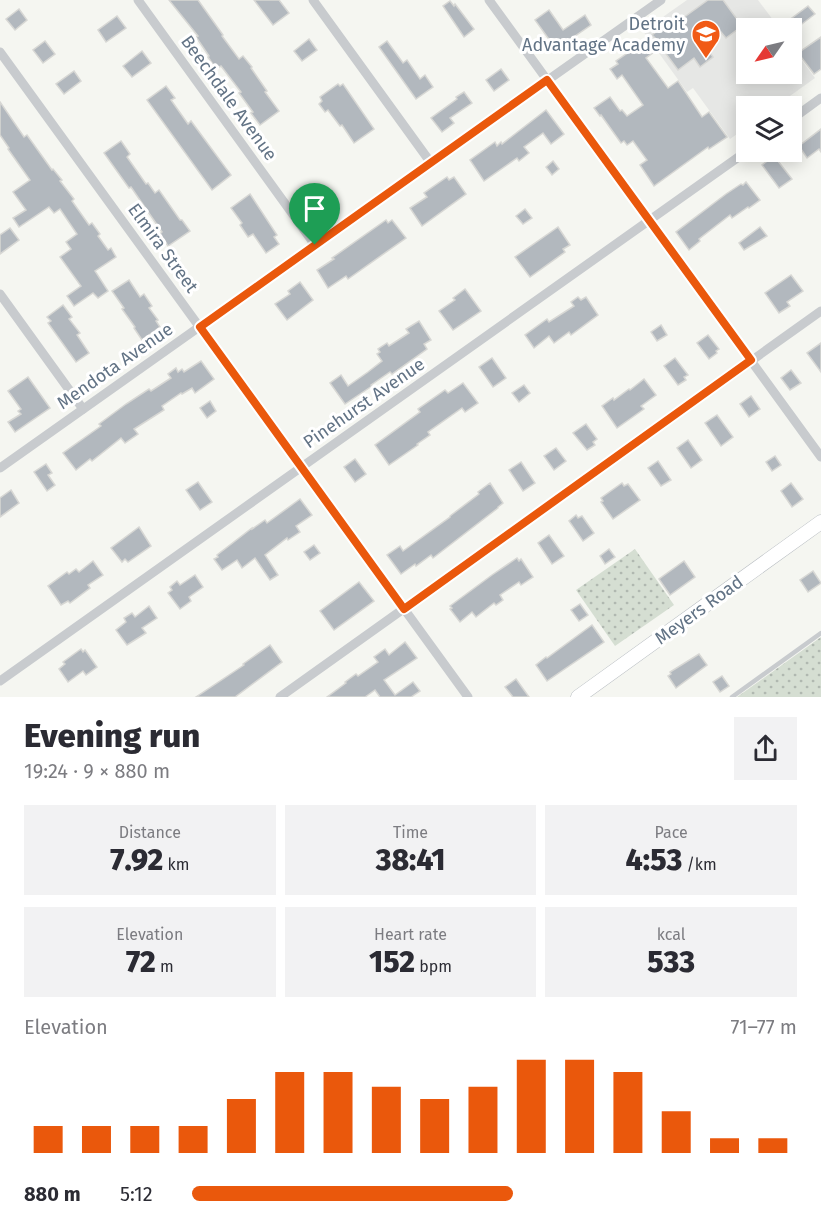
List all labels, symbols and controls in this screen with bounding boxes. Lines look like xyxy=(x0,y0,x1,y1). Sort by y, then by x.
place label: Detroit Advantage Academy xyxy=(522,13,685,56)
school or university icon: Detroit Advantage Academy xyxy=(690,18,722,60)
north arrow xyxy=(736,18,802,84)
map controls xyxy=(736,18,802,162)
street label: Beechdale Avenue xyxy=(176,31,282,165)
button: layers xyxy=(736,96,802,162)
pin xyxy=(289,183,340,245)
icon: arrive xyxy=(298,192,331,225)
street label: Elmira Street xyxy=(123,199,203,297)
street label: Mendota Avenue xyxy=(53,318,177,414)
street label: Pinehurst Avenue xyxy=(299,353,429,453)
street label: Meyers Road xyxy=(651,571,747,649)
text: Evening run xyxy=(24,716,200,756)
button: share xyxy=(734,717,797,780)
text: 19:24 · 9 × 880 m xyxy=(24,759,170,783)
text: Distance xyxy=(119,823,181,842)
text: Time xyxy=(393,823,428,842)
text: Pace xyxy=(655,823,688,842)
text: 7.92 xyxy=(110,842,163,878)
text: 38:41 xyxy=(376,842,445,878)
text: 4:53 xyxy=(626,842,682,878)
text: km xyxy=(163,855,189,874)
text: /km xyxy=(682,855,717,874)
text: Elevation xyxy=(116,925,183,944)
text: Heart rate xyxy=(374,925,447,944)
text: kcal xyxy=(657,925,686,944)
text: 72 xyxy=(126,944,156,980)
text: 152 xyxy=(369,944,415,980)
text: 533 xyxy=(647,944,695,980)
text: m xyxy=(156,957,174,976)
text: bpm xyxy=(415,957,452,976)
text: Elevation xyxy=(24,1015,108,1039)
text: 71–77 m xyxy=(730,1015,797,1039)
text: 880 m xyxy=(24,1182,81,1206)
text: 5:12 xyxy=(120,1182,153,1206)

